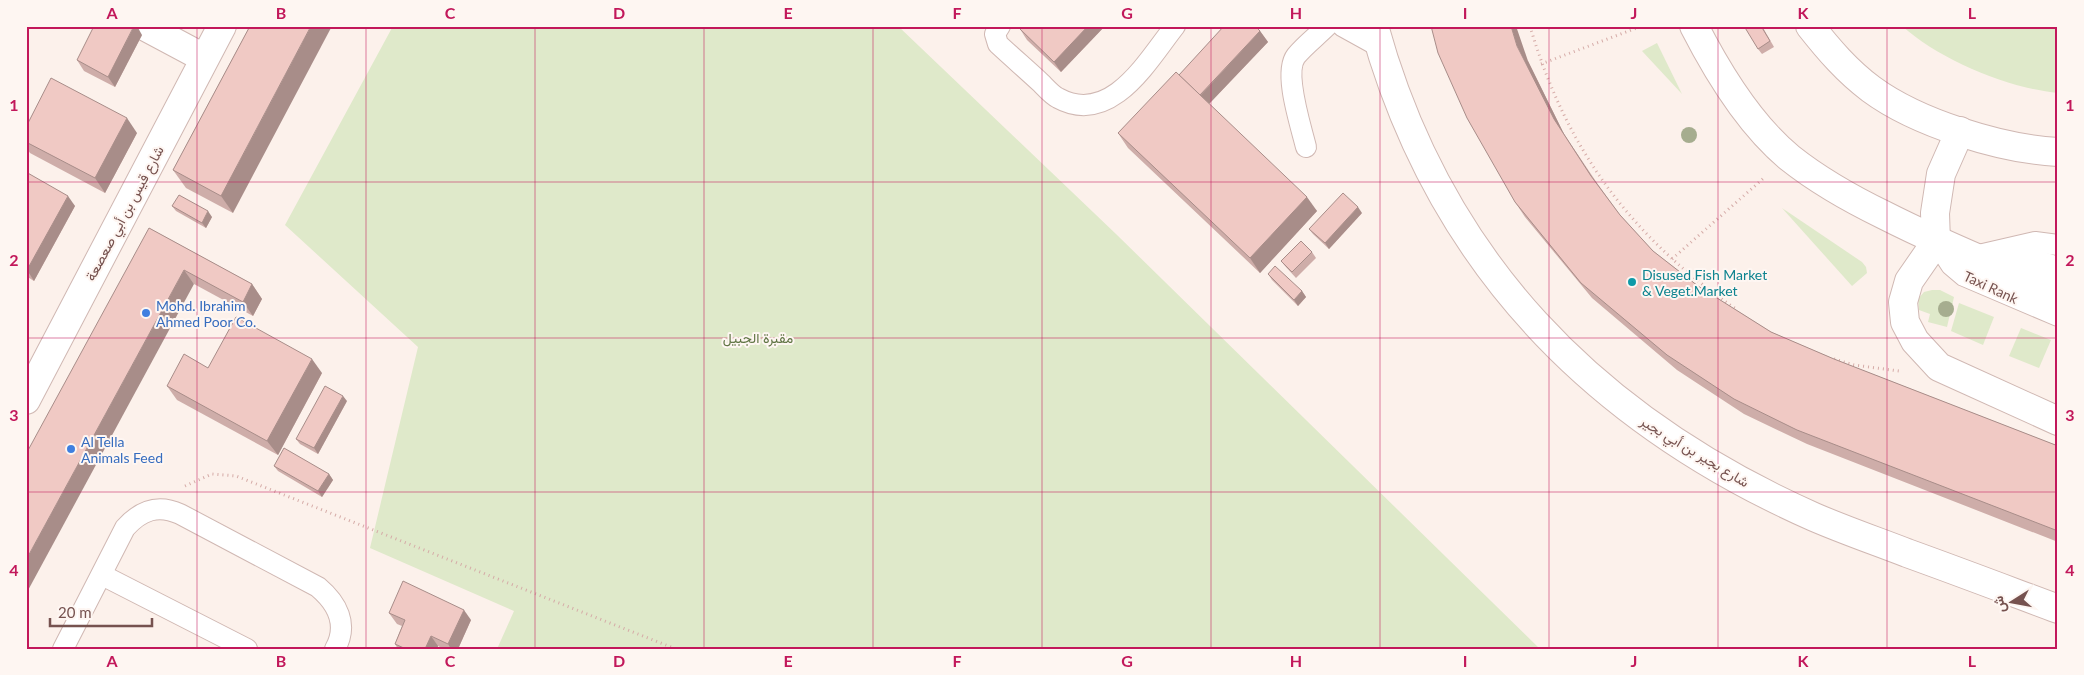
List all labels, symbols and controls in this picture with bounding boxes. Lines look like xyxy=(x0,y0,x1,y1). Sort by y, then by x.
text: A xyxy=(105,3,118,22)
text: B xyxy=(276,3,286,22)
text: C xyxy=(445,3,456,22)
text: D xyxy=(613,3,625,22)
text: E xyxy=(783,3,793,22)
text: F xyxy=(952,3,962,22)
text: G xyxy=(1121,3,1133,22)
text: H xyxy=(1290,3,1302,22)
text: I xyxy=(1463,3,1467,22)
text: J xyxy=(1631,3,1637,22)
text: K xyxy=(1798,3,1810,22)
text: L xyxy=(1968,3,1977,22)
text: 1 xyxy=(9,95,19,114)
text: 1 xyxy=(2065,95,2075,114)
street label: شارع قيس بن أبي صعصعة xyxy=(81,143,170,285)
text: 2 xyxy=(9,250,19,269)
text: 2 xyxy=(2065,250,2075,269)
place label: Disused Fish Market & Veget.Market xyxy=(1642,266,1767,299)
street label: Taxi Rank xyxy=(1961,267,2022,307)
marker: Disused Fish Market & Veget.Market xyxy=(1626,276,1638,288)
place label: Mohd. Ibrahim Ahmed Poor Co. xyxy=(156,297,256,330)
marker: Mohd. Ibrahim Ahmed Poor Co. xyxy=(140,307,152,319)
park label: مقبرة الجبيل xyxy=(723,329,793,347)
text: 3 xyxy=(9,405,19,424)
text: 3 xyxy=(2065,405,2075,424)
street label: شارع بجير بن أبي بجير xyxy=(1635,411,1752,494)
place label: Al Tella Animals Feed xyxy=(81,433,163,466)
marker: Al Tella Animals Feed xyxy=(65,443,77,455)
text: 4 xyxy=(9,560,19,579)
text: 4 xyxy=(2065,560,2075,579)
north arrow xyxy=(1986,578,2036,628)
text: ش xyxy=(1989,594,2010,614)
scale bar xyxy=(50,595,152,627)
text: 20 m xyxy=(58,603,92,621)
text: A xyxy=(105,651,118,670)
text: B xyxy=(276,651,286,670)
text: C xyxy=(445,651,456,670)
text: D xyxy=(613,651,625,670)
text: E xyxy=(783,651,793,670)
text: F xyxy=(952,651,962,670)
text: G xyxy=(1121,651,1133,670)
text: H xyxy=(1290,651,1302,670)
text: I xyxy=(1463,651,1467,670)
text: J xyxy=(1631,651,1637,670)
text: K xyxy=(1798,651,1810,670)
text: L xyxy=(1968,651,1977,670)

